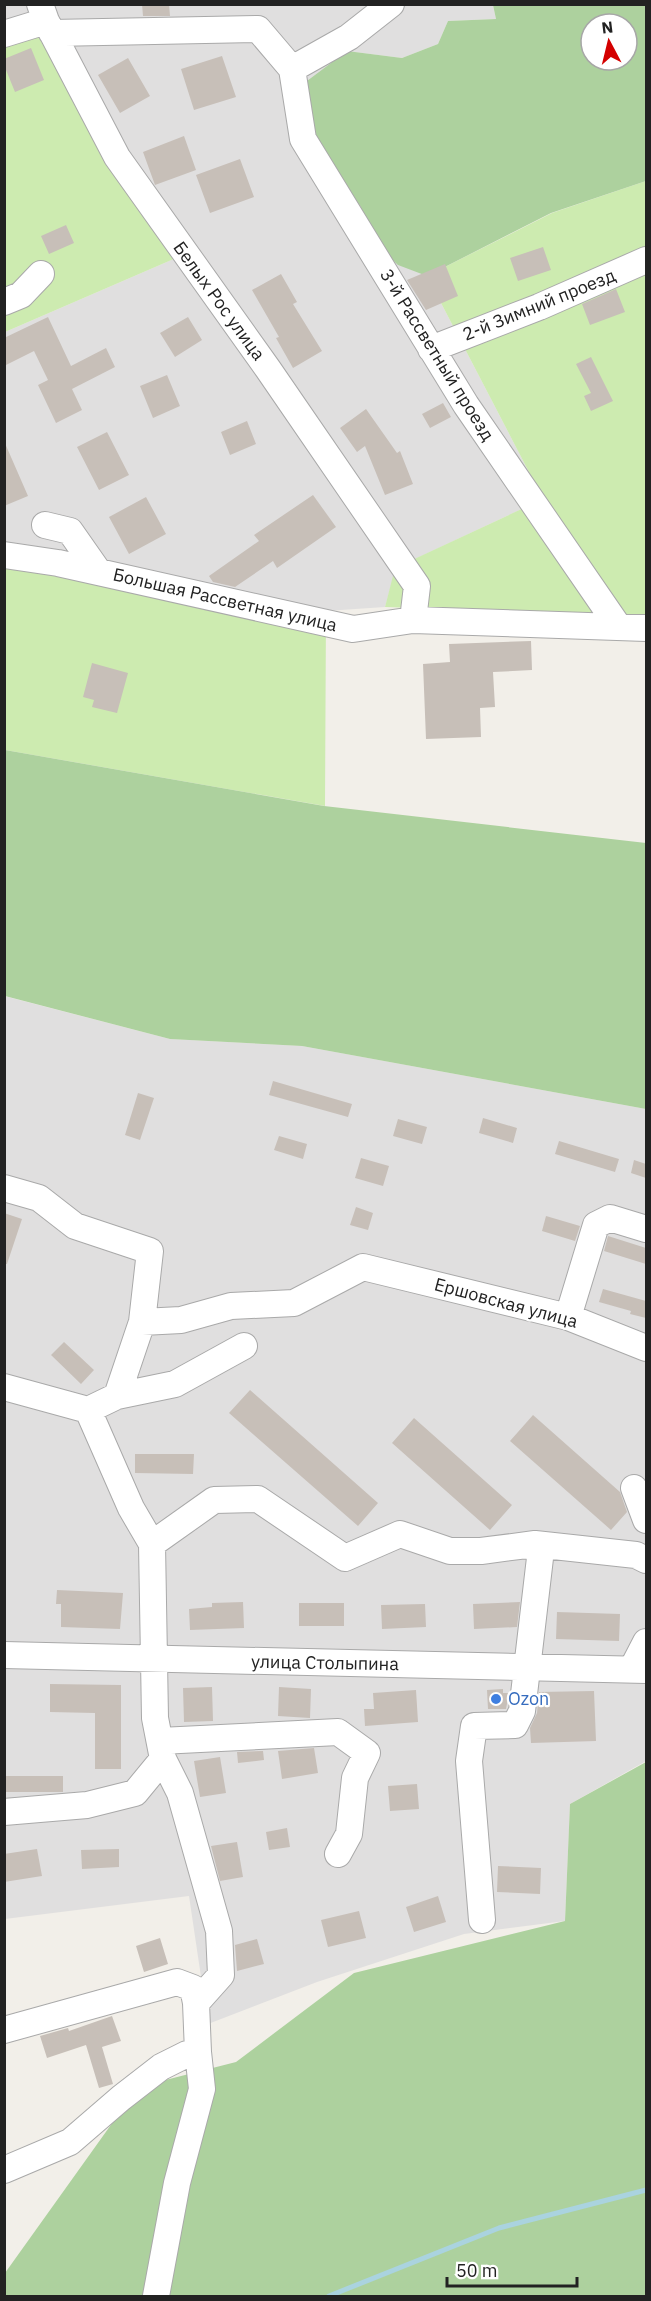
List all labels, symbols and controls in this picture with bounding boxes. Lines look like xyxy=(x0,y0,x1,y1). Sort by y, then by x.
north arrow xyxy=(579,12,639,72)
text: N xyxy=(600,16,614,38)
street label: Белых Рос улица xyxy=(168,237,271,365)
street label: 2-й Зимний проезд xyxy=(459,263,619,346)
street label: 3-й Рассветный проезд xyxy=(375,265,500,445)
street label: Большая Рассветная улица xyxy=(111,563,340,637)
street label: Ершовская улица xyxy=(432,1272,581,1333)
street label: улица Столыпина xyxy=(251,1650,400,1675)
place label: Ozon xyxy=(508,1687,549,1710)
marker: Ozon xyxy=(489,1692,503,1706)
scale bar xyxy=(447,2250,578,2288)
text: 50 m xyxy=(456,2259,498,2282)

